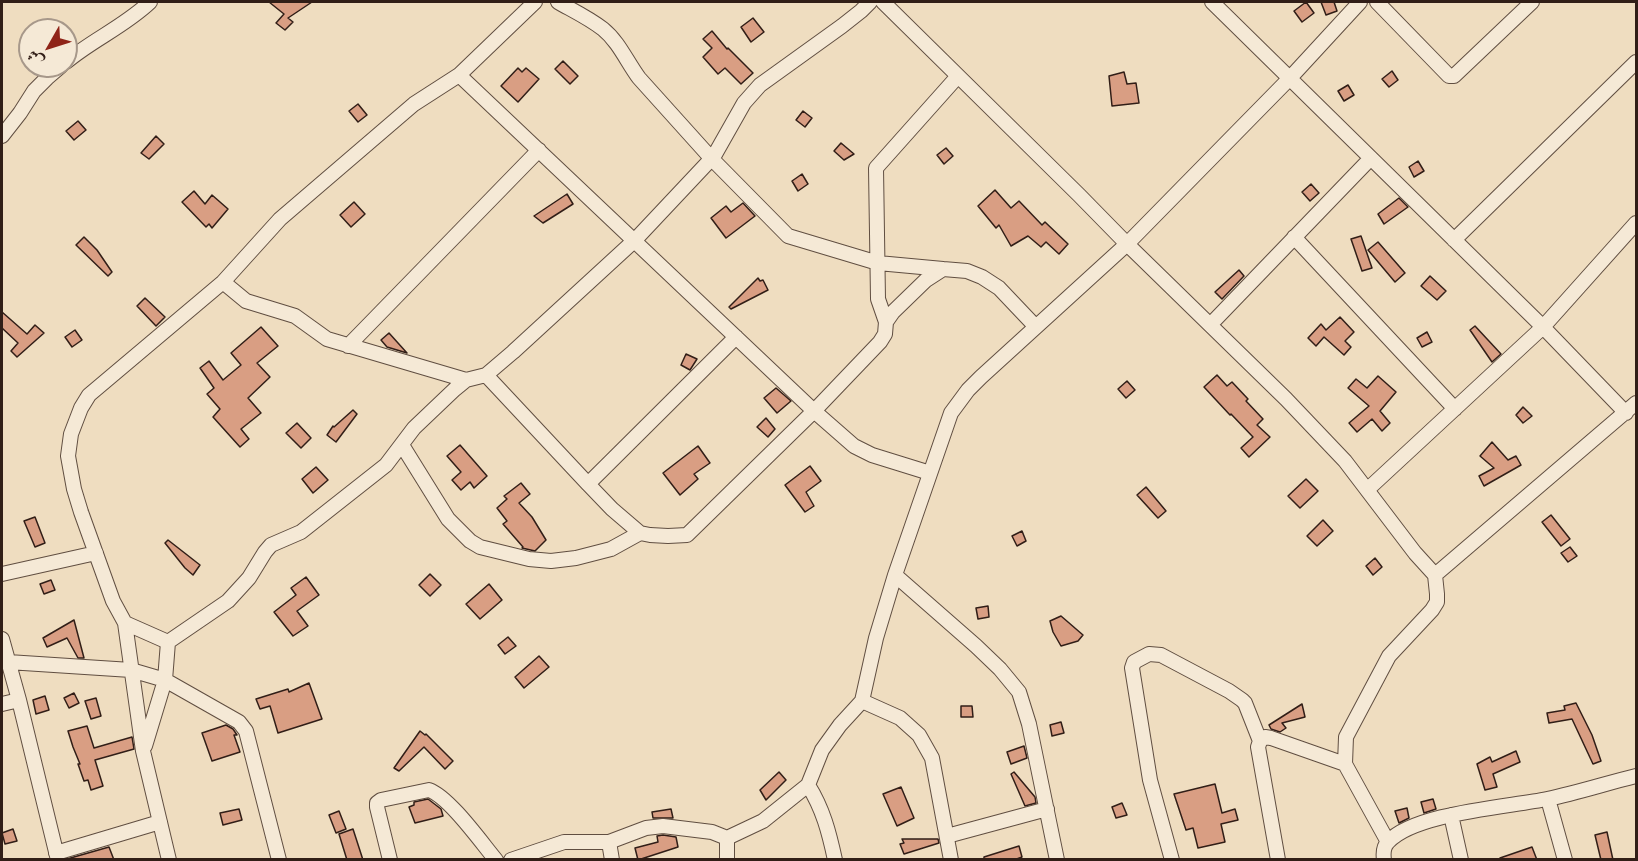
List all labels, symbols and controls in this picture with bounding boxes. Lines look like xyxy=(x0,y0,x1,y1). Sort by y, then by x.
north arrow xyxy=(18,18,78,78)
text: ش xyxy=(22,46,48,71)

